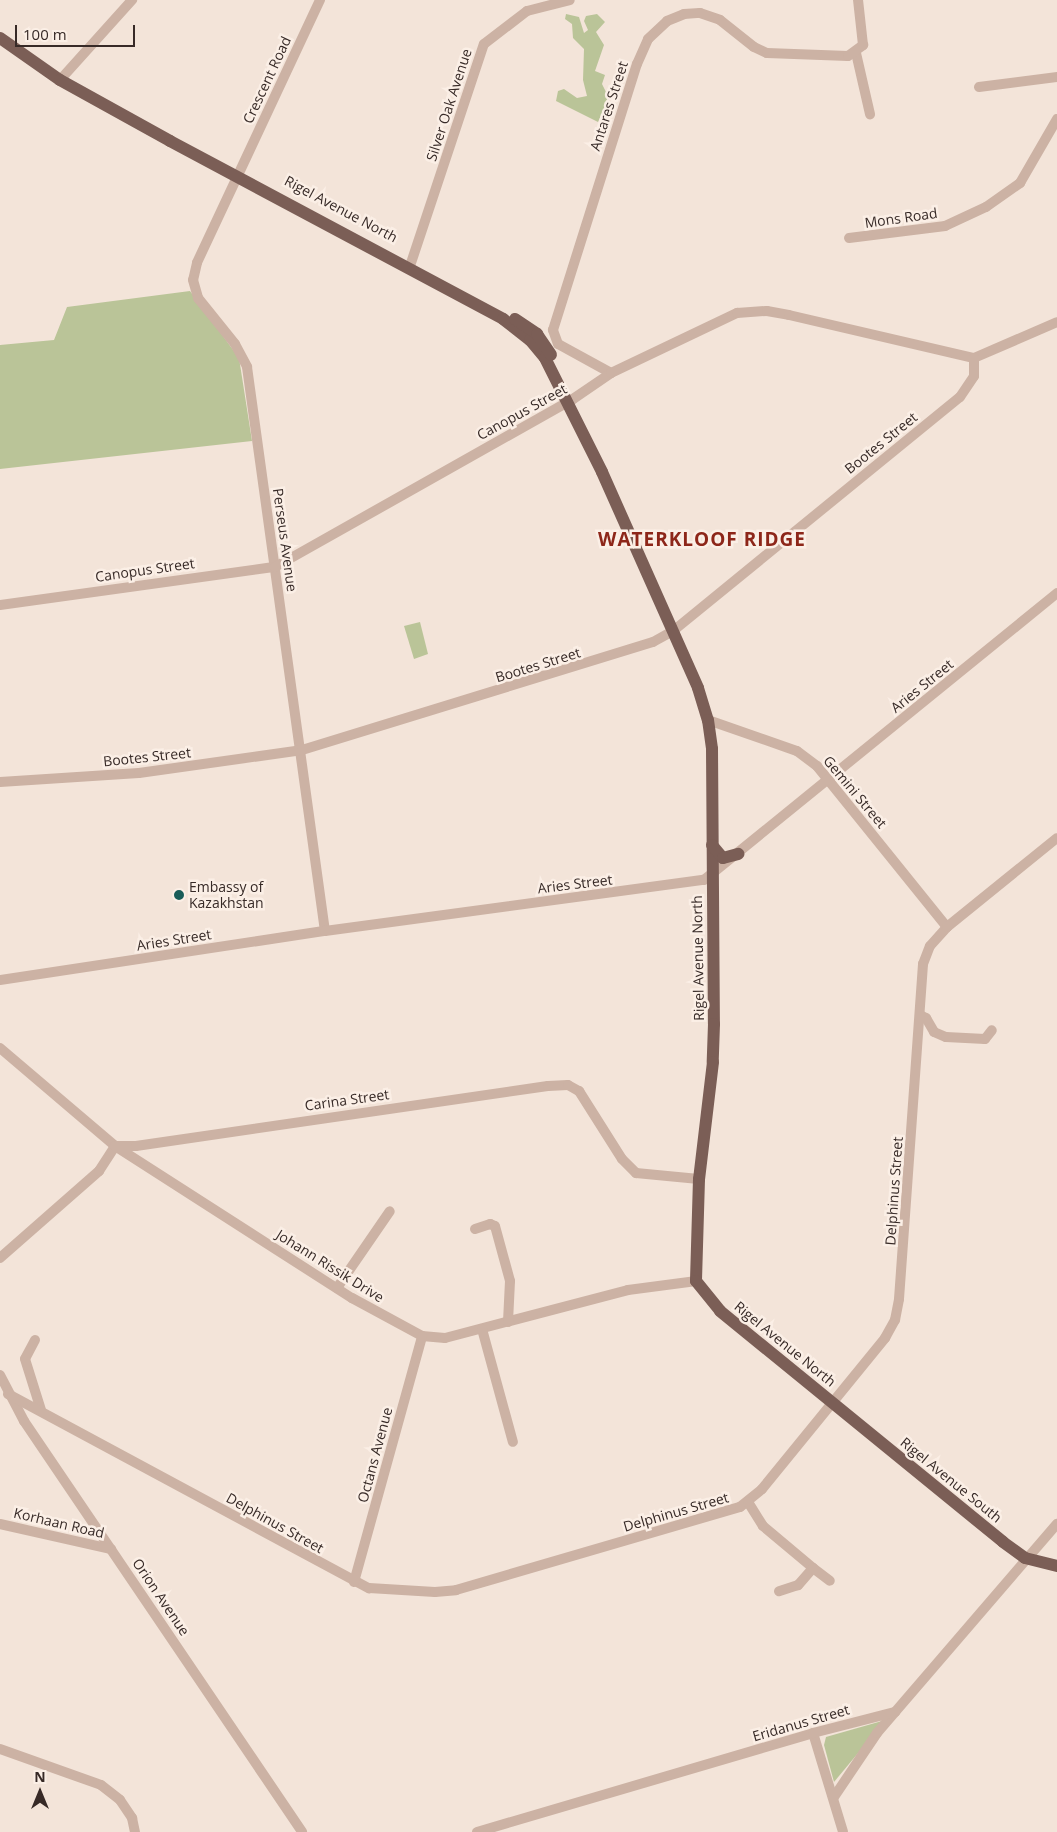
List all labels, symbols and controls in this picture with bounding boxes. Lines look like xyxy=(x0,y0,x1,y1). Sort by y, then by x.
scale bar xyxy=(18,15,138,47)
text: 100 m xyxy=(23,24,67,44)
street label: Crescent Road xyxy=(239,34,295,126)
street label: Silver Oak Avenue xyxy=(423,47,475,163)
street label: Antares Street xyxy=(587,59,631,153)
street label: Rigel Avenue North xyxy=(282,172,400,246)
street label: Mons Road xyxy=(864,205,938,231)
street label: Canopus Street xyxy=(474,380,570,444)
street label: Bootes Street xyxy=(841,409,921,477)
street label: Perseus Avenue xyxy=(269,487,301,593)
district label: WATERKLOOF RIDGE xyxy=(596,529,808,551)
street label: Canopus Street xyxy=(94,555,196,585)
street label: Bootes Street xyxy=(493,644,583,686)
street label: Aries Street xyxy=(887,656,957,716)
street label: Bootes Street xyxy=(102,744,192,770)
street label: Gemini Street xyxy=(820,752,890,832)
street label: Aries Street xyxy=(537,871,613,897)
place label: Embassy of Kazakhstan xyxy=(189,879,264,912)
marker: Embassy of Kazakhstan xyxy=(173,889,185,901)
street label: Rigel Avenue North xyxy=(689,895,707,1021)
street label: Aries Street xyxy=(135,926,213,954)
street label: Carina Street xyxy=(304,1086,390,1114)
street label: Delphinus Street xyxy=(882,1136,906,1246)
street label: Johann Rissik Drive xyxy=(273,1226,387,1306)
street label: Rigel Avenue North xyxy=(731,1298,839,1390)
street label: Octans Avenue xyxy=(354,1405,396,1505)
street label: Rigel Avenue South xyxy=(897,1434,1005,1526)
street label: Delphinus Street xyxy=(223,1489,327,1557)
street label: Delphinus Street xyxy=(621,1489,731,1535)
street label: Korhaan Road xyxy=(12,1504,106,1542)
street label: Orion Avenue xyxy=(129,1555,193,1639)
street label: Eridanus Street xyxy=(751,1701,851,1745)
north arrow xyxy=(15,1767,65,1817)
text: N xyxy=(34,1767,46,1786)

